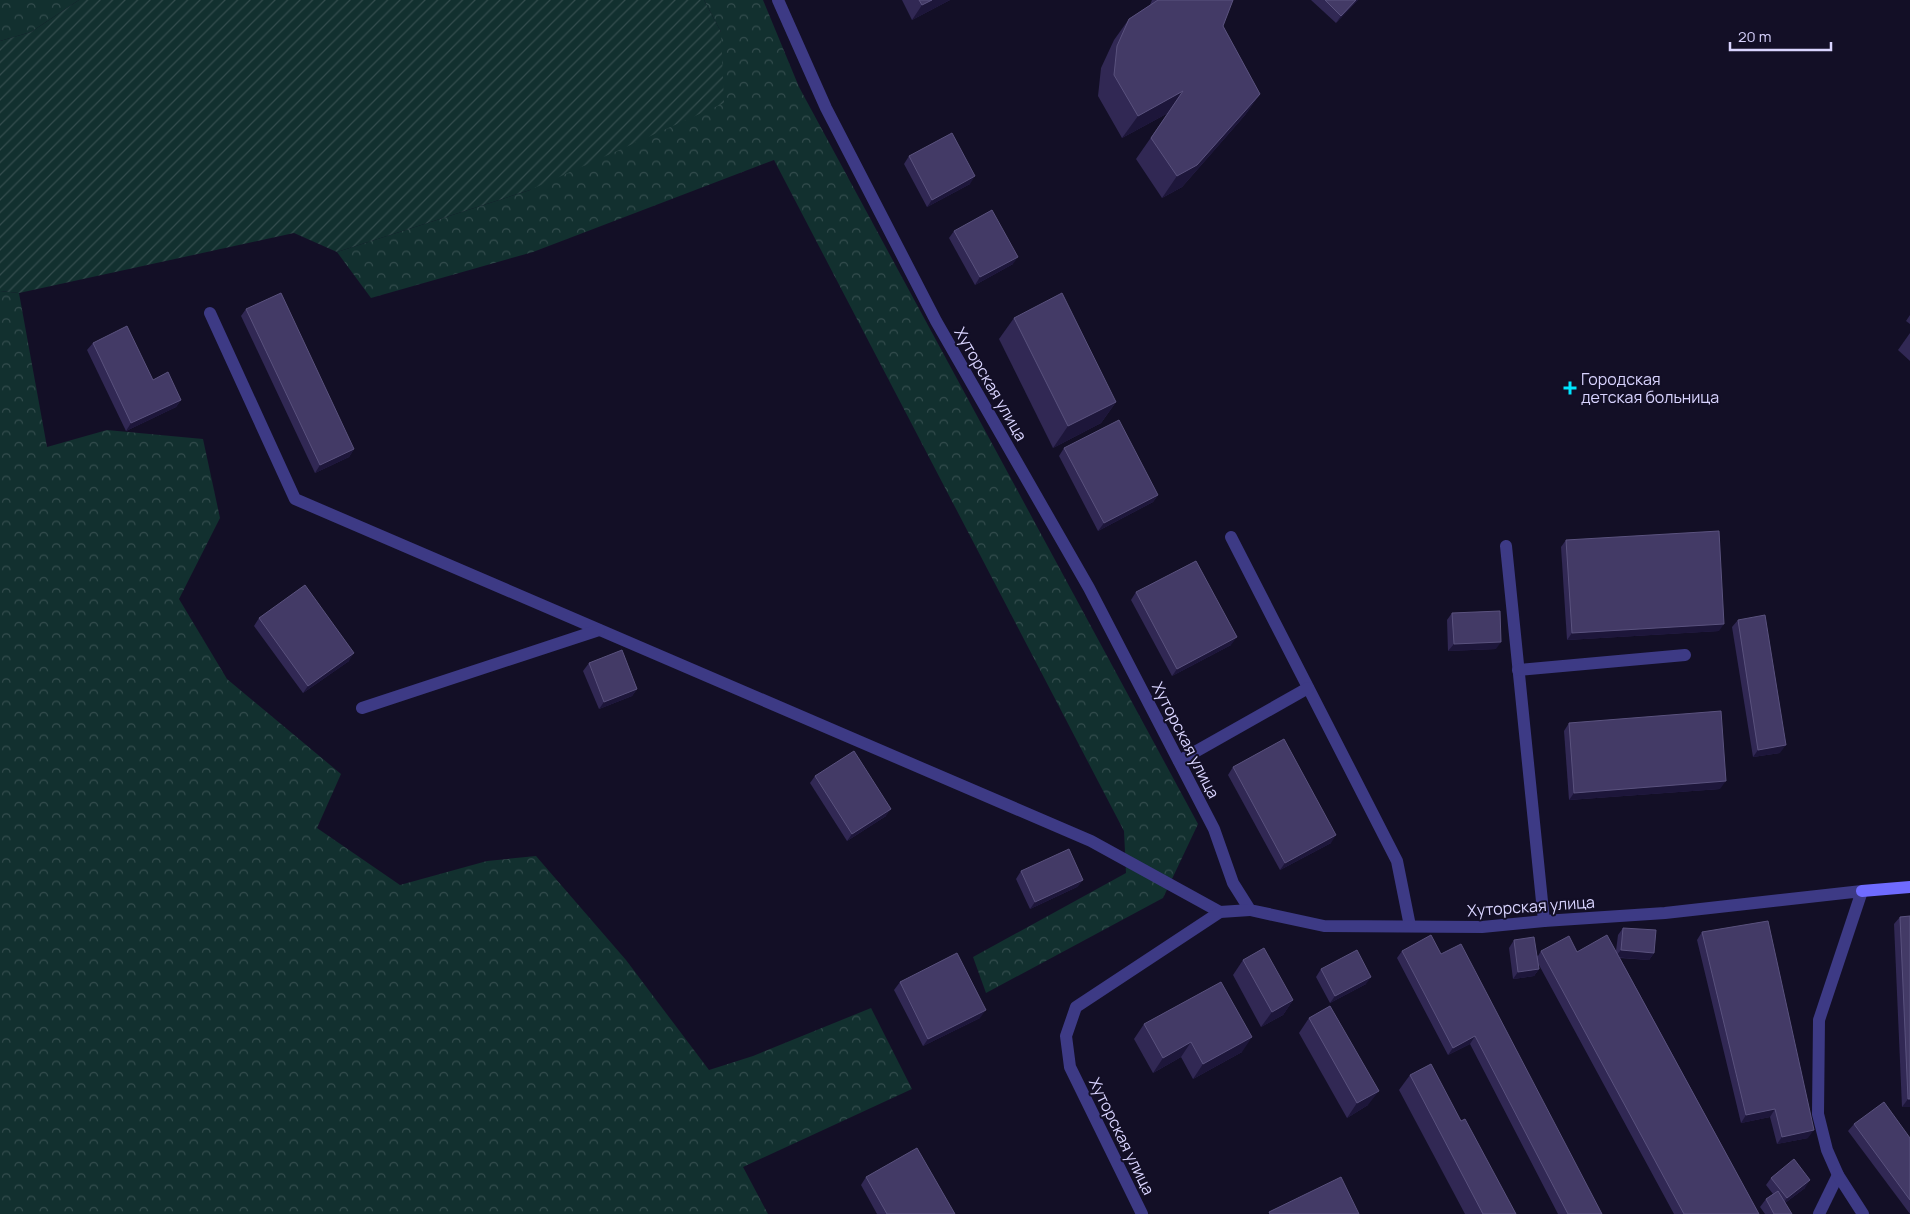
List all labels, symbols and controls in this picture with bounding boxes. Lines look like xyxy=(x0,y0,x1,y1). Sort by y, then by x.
scale bar xyxy=(1730,20,1831,52)
text: 20 m xyxy=(1738,26,1771,47)
street label: Хуторская улица xyxy=(949,323,1033,445)
place label: Городская детская больница xyxy=(1581,368,1719,408)
marker: Городская детская больница xyxy=(1563,381,1577,395)
street label: Хуторская улица xyxy=(1147,678,1225,802)
street label: Хуторская улица xyxy=(1466,891,1596,921)
street label: Хуторская улица xyxy=(1084,1074,1160,1198)

